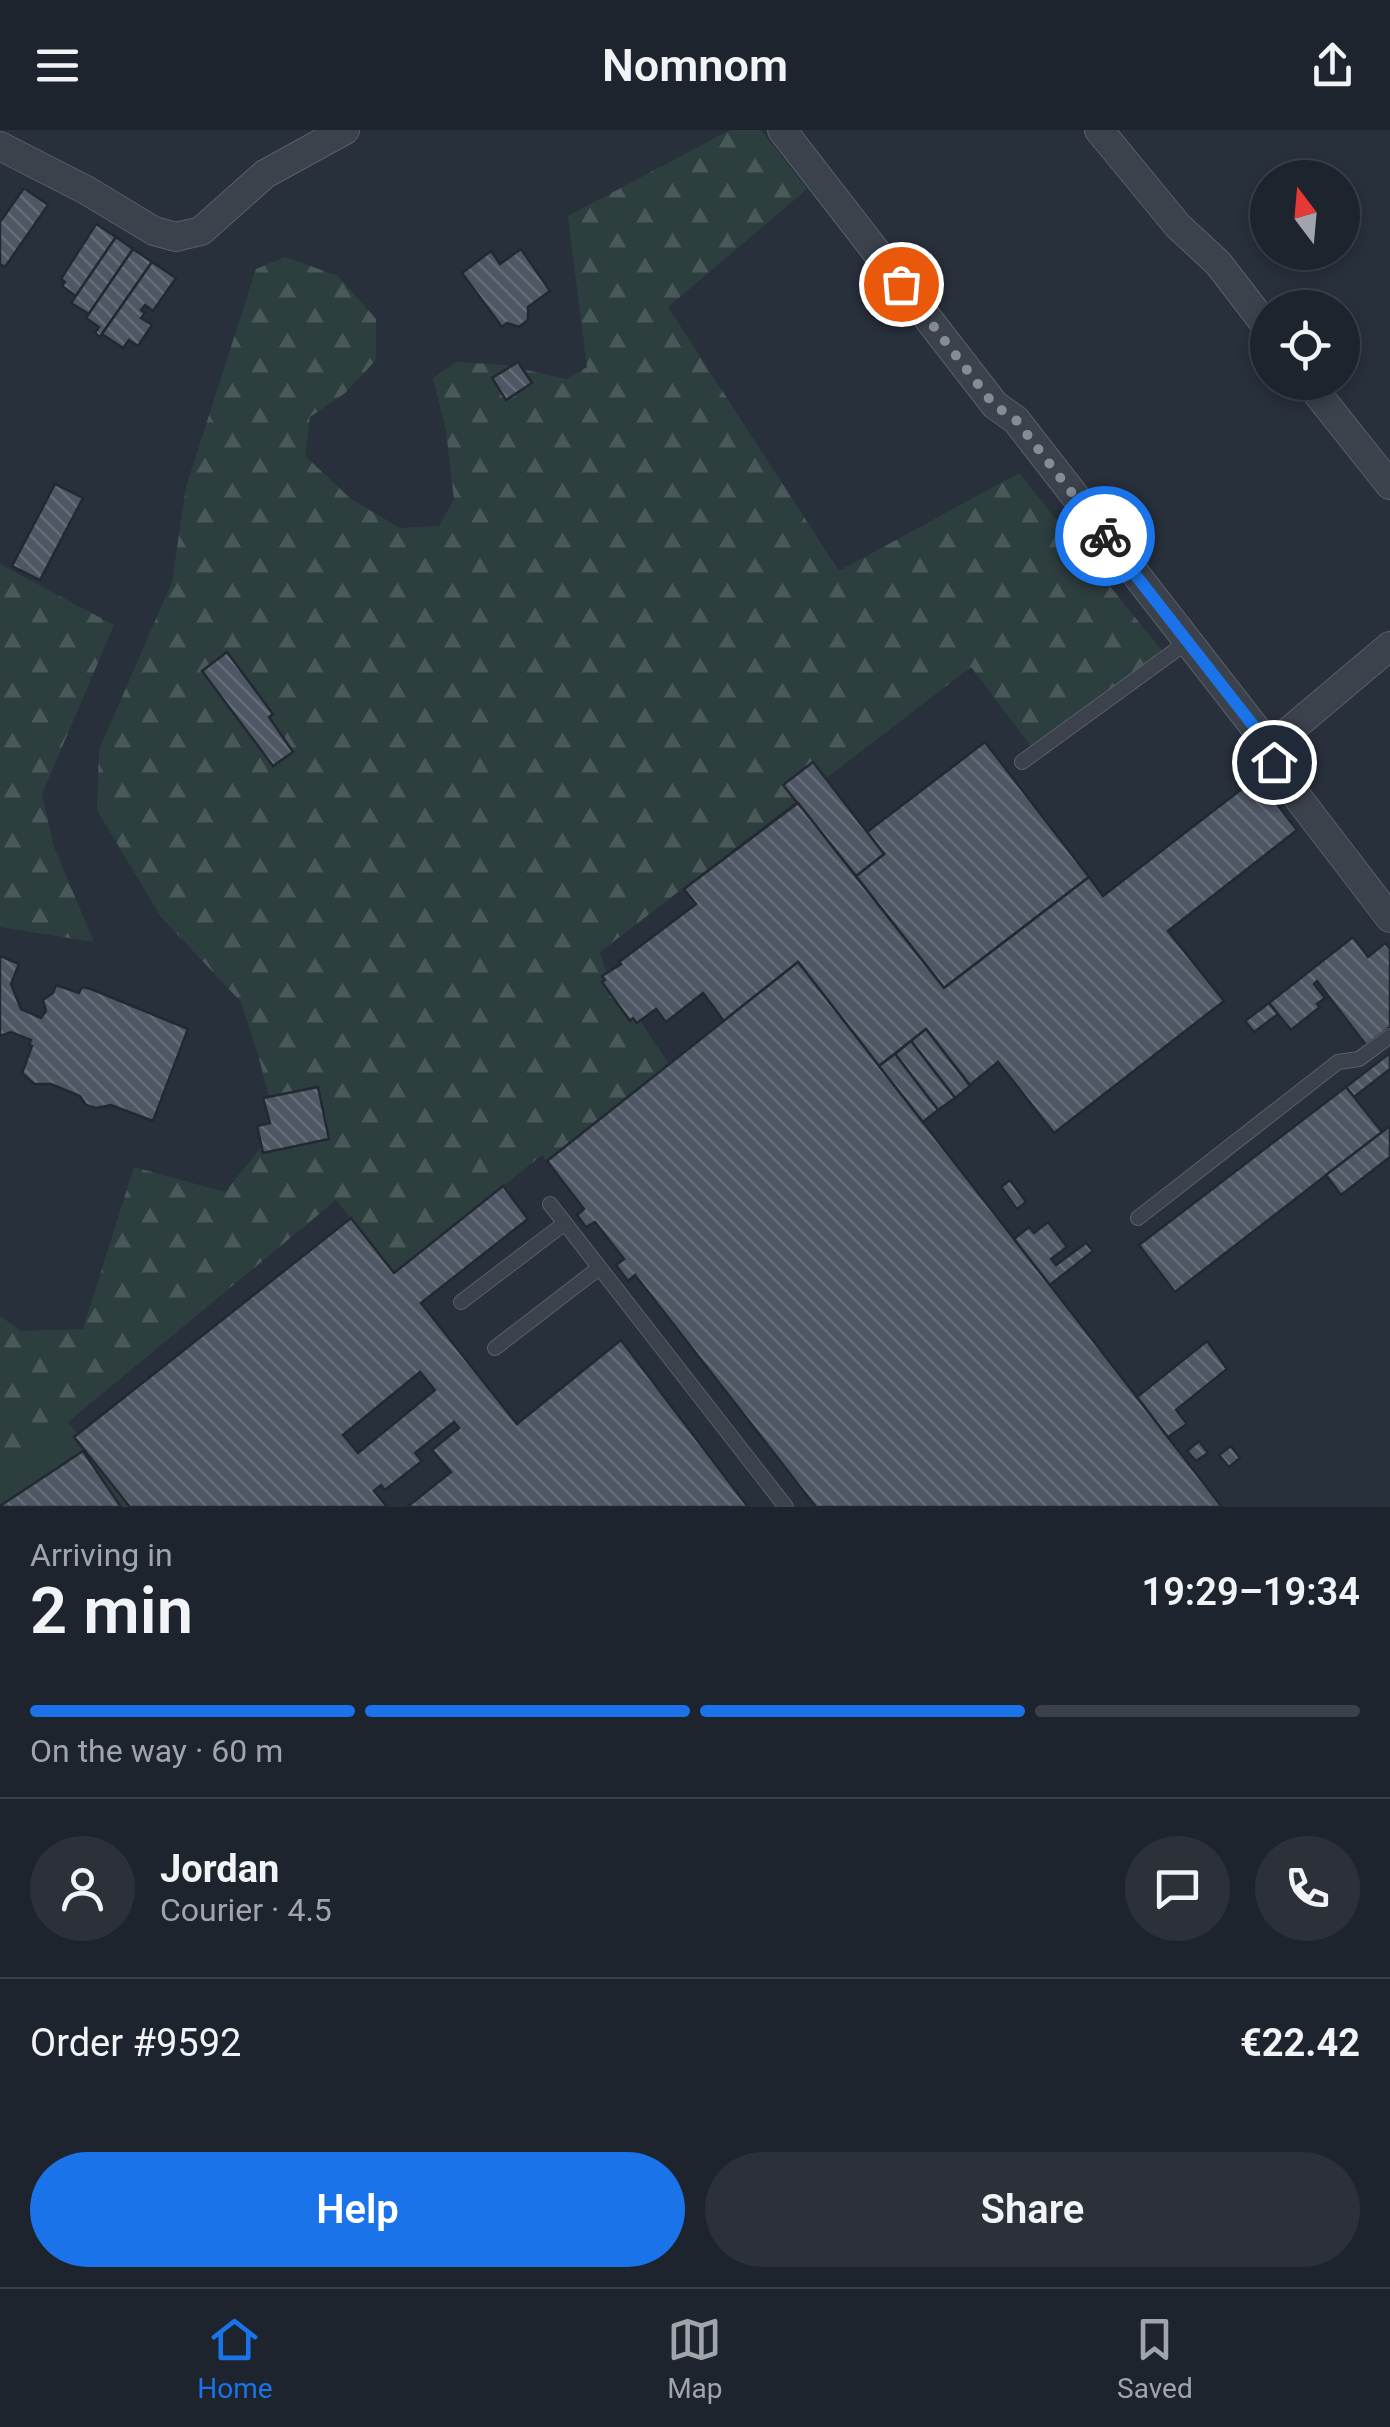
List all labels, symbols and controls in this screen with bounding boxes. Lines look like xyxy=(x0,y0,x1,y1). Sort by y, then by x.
icon: menu xyxy=(30,38,85,93)
icon: share xyxy=(1305,38,1360,93)
text: Nomnom xyxy=(602,39,788,92)
north arrow xyxy=(1250,160,1360,270)
map controls xyxy=(1250,160,1360,400)
pin xyxy=(859,242,944,327)
icon: bag xyxy=(874,257,929,312)
button: locate xyxy=(1250,290,1360,400)
courier xyxy=(1055,486,1155,586)
icon: bike xyxy=(1078,509,1133,564)
pin xyxy=(1232,720,1317,805)
icon: home xyxy=(1247,735,1302,790)
text: Arriving in xyxy=(30,1536,173,1574)
text: 19:29–19:34 xyxy=(1141,1570,1360,1614)
text: 2 min xyxy=(30,1573,193,1649)
text: On the way · 60 m xyxy=(30,1732,283,1770)
button: person xyxy=(30,1836,135,1941)
button: chat xyxy=(1125,1836,1230,1941)
button: phone xyxy=(1255,1836,1360,1941)
text: Jordan xyxy=(160,1847,279,1891)
text: Courier · 4.5 xyxy=(160,1891,332,1929)
text: Order #9592 xyxy=(30,2021,241,2065)
text: €22.42 xyxy=(1240,2021,1360,2065)
button: Help xyxy=(30,2152,685,2267)
button: Share xyxy=(705,2152,1360,2267)
tab: Home xyxy=(197,2312,273,2405)
tab: Map xyxy=(667,2312,723,2405)
tab: Saved xyxy=(1117,2312,1193,2405)

